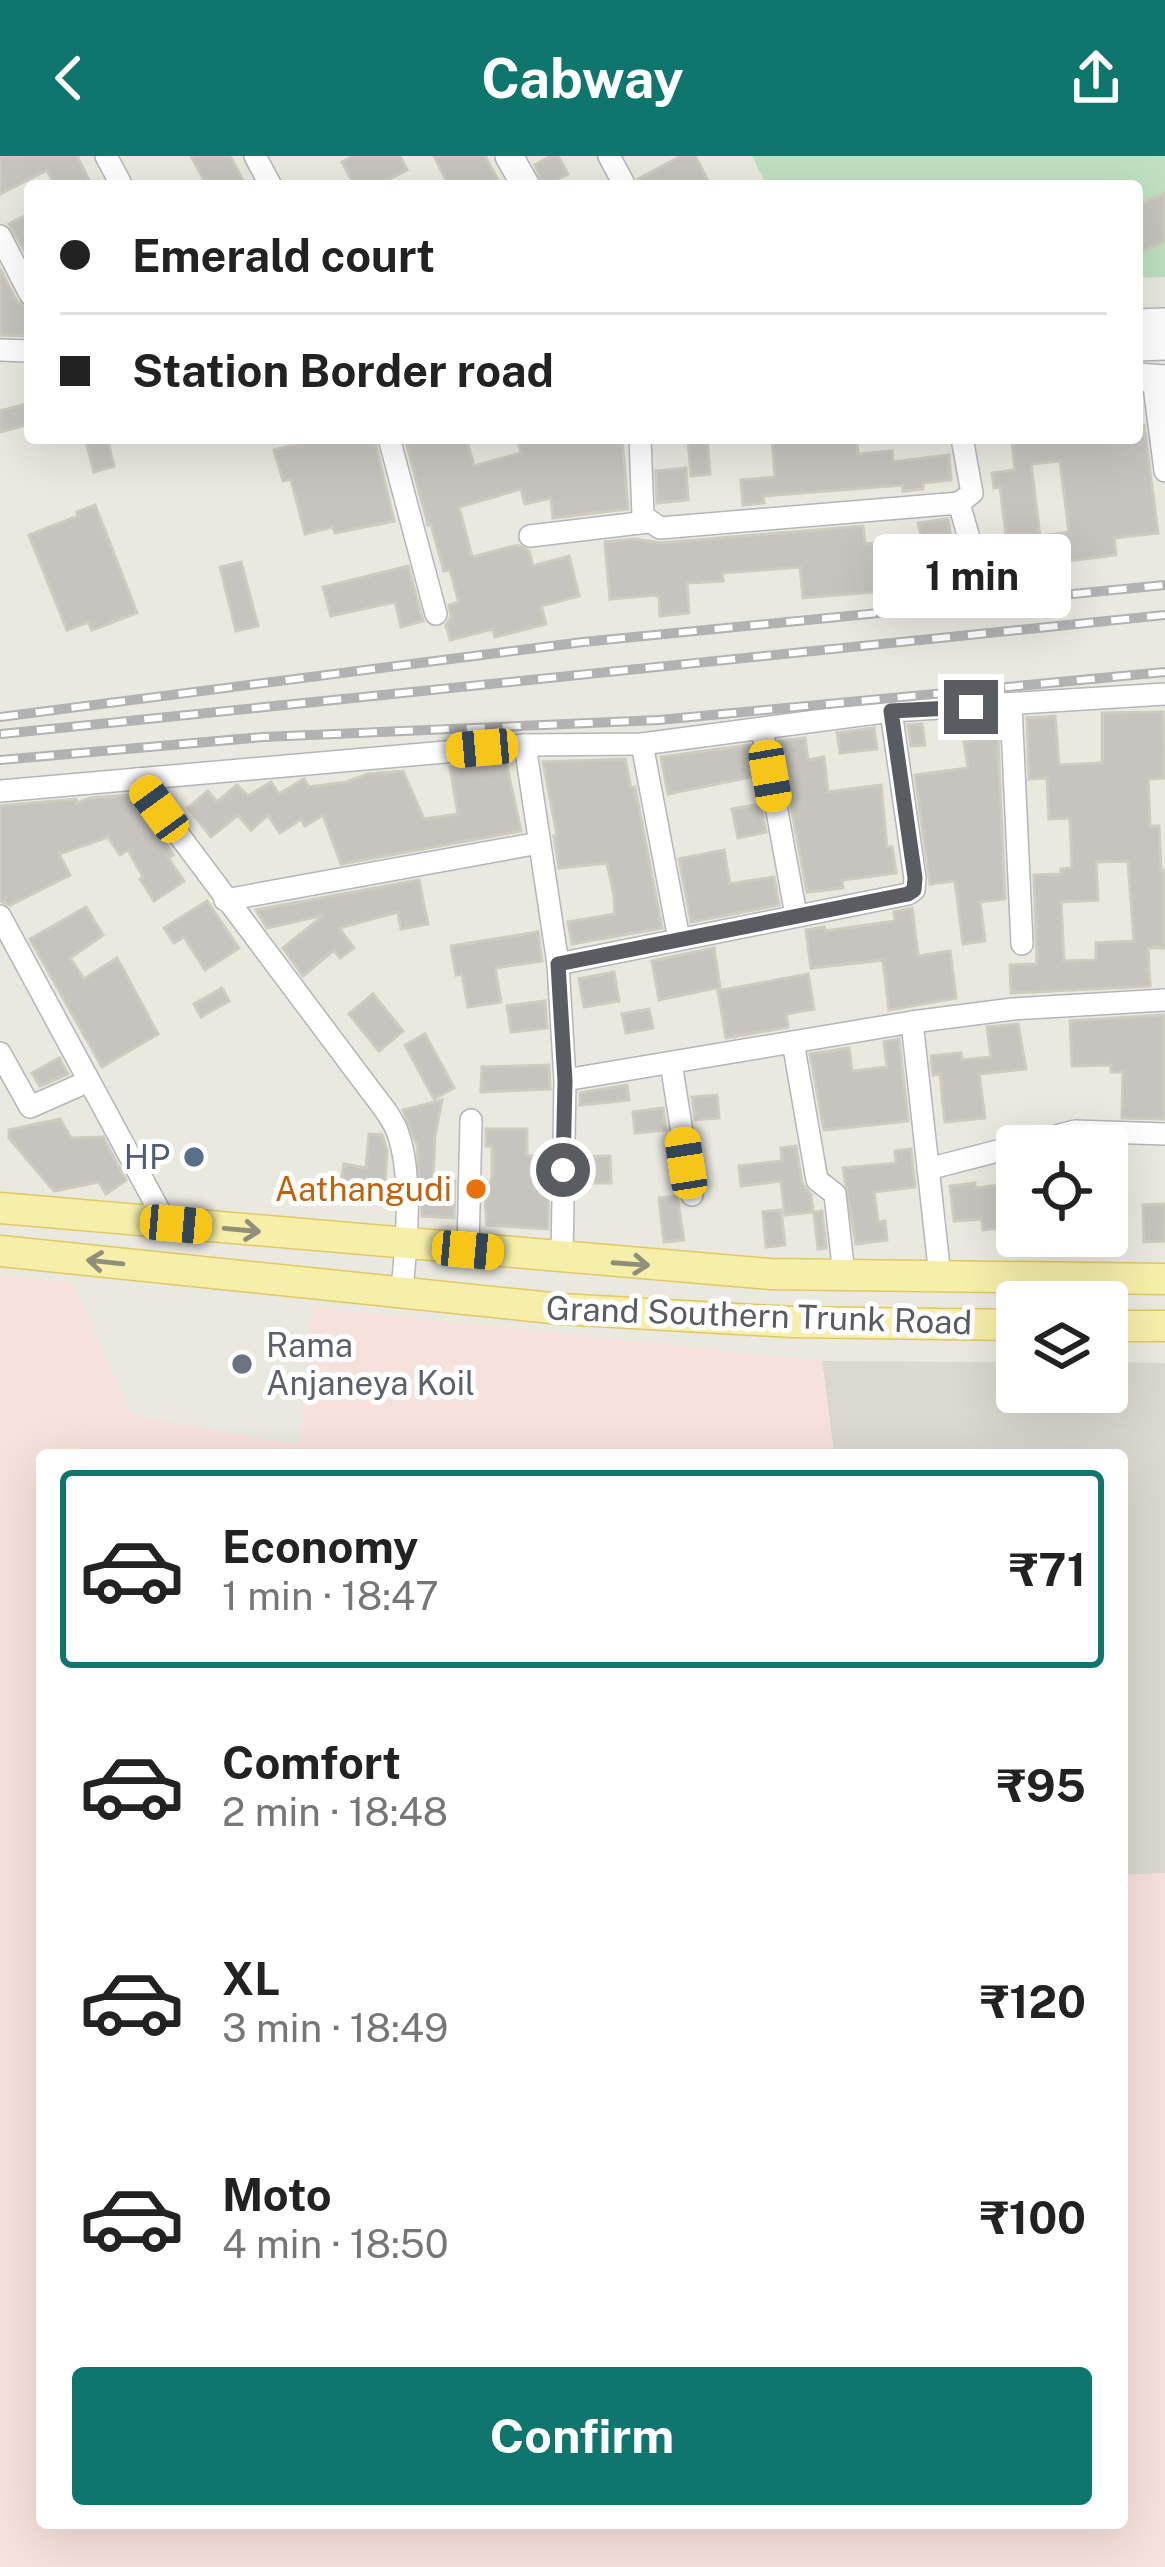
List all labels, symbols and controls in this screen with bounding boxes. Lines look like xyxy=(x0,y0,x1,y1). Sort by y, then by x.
icon: back xyxy=(36,45,102,111)
icon: share xyxy=(1063,45,1129,111)
text: Cabway xyxy=(481,47,684,110)
text: Emerald court xyxy=(132,229,435,282)
text: Station Border road xyxy=(132,344,554,397)
callout: 1 min xyxy=(872,533,1070,617)
text: 1 min xyxy=(925,553,1019,599)
route end xyxy=(944,680,998,734)
car xyxy=(445,727,519,769)
car xyxy=(746,737,794,815)
car xyxy=(123,769,195,849)
car xyxy=(663,1125,709,1201)
map controls xyxy=(996,1125,1128,1413)
button: locate xyxy=(996,1125,1128,1257)
place label: HP xyxy=(124,1138,170,1176)
route start xyxy=(536,1143,590,1197)
marker: HP xyxy=(181,1144,207,1170)
place label: Aathangudi xyxy=(275,1170,452,1208)
marker: Aathangudi xyxy=(463,1176,489,1202)
car xyxy=(139,1203,213,1245)
one-way arrow xyxy=(222,1219,261,1242)
car xyxy=(431,1229,505,1271)
one-way arrow xyxy=(86,1250,125,1273)
one-way arrow xyxy=(610,1253,649,1276)
button: layers xyxy=(996,1281,1128,1413)
street label: Grand Southern Trunk Road xyxy=(545,1289,973,1341)
place label: Rama Anjaneya Koil xyxy=(266,1326,475,1402)
marker: Rama Anjaneya Koil xyxy=(229,1351,255,1377)
icon: car xyxy=(78,1515,186,1623)
text: Economy xyxy=(222,1520,418,1573)
text: ₹71 xyxy=(1009,1543,1086,1596)
text: 1 min · 18:47 xyxy=(222,1573,439,1619)
icon: car xyxy=(78,1731,186,1839)
text: Comfort xyxy=(222,1736,401,1789)
text: ₹95 xyxy=(997,1759,1086,1812)
text: 2 min · 18:48 xyxy=(222,1789,448,1835)
icon: car xyxy=(78,1947,186,2055)
text: XL xyxy=(222,1952,280,2005)
text: ₹120 xyxy=(980,1975,1086,2028)
text: 3 min · 18:49 xyxy=(222,2005,448,2051)
icon: car xyxy=(78,2163,186,2271)
text: Moto xyxy=(222,2168,332,2221)
text: ₹100 xyxy=(980,2191,1086,2244)
text: 4 min · 18:50 xyxy=(222,2221,449,2267)
button: Confirm xyxy=(72,2367,1092,2505)

